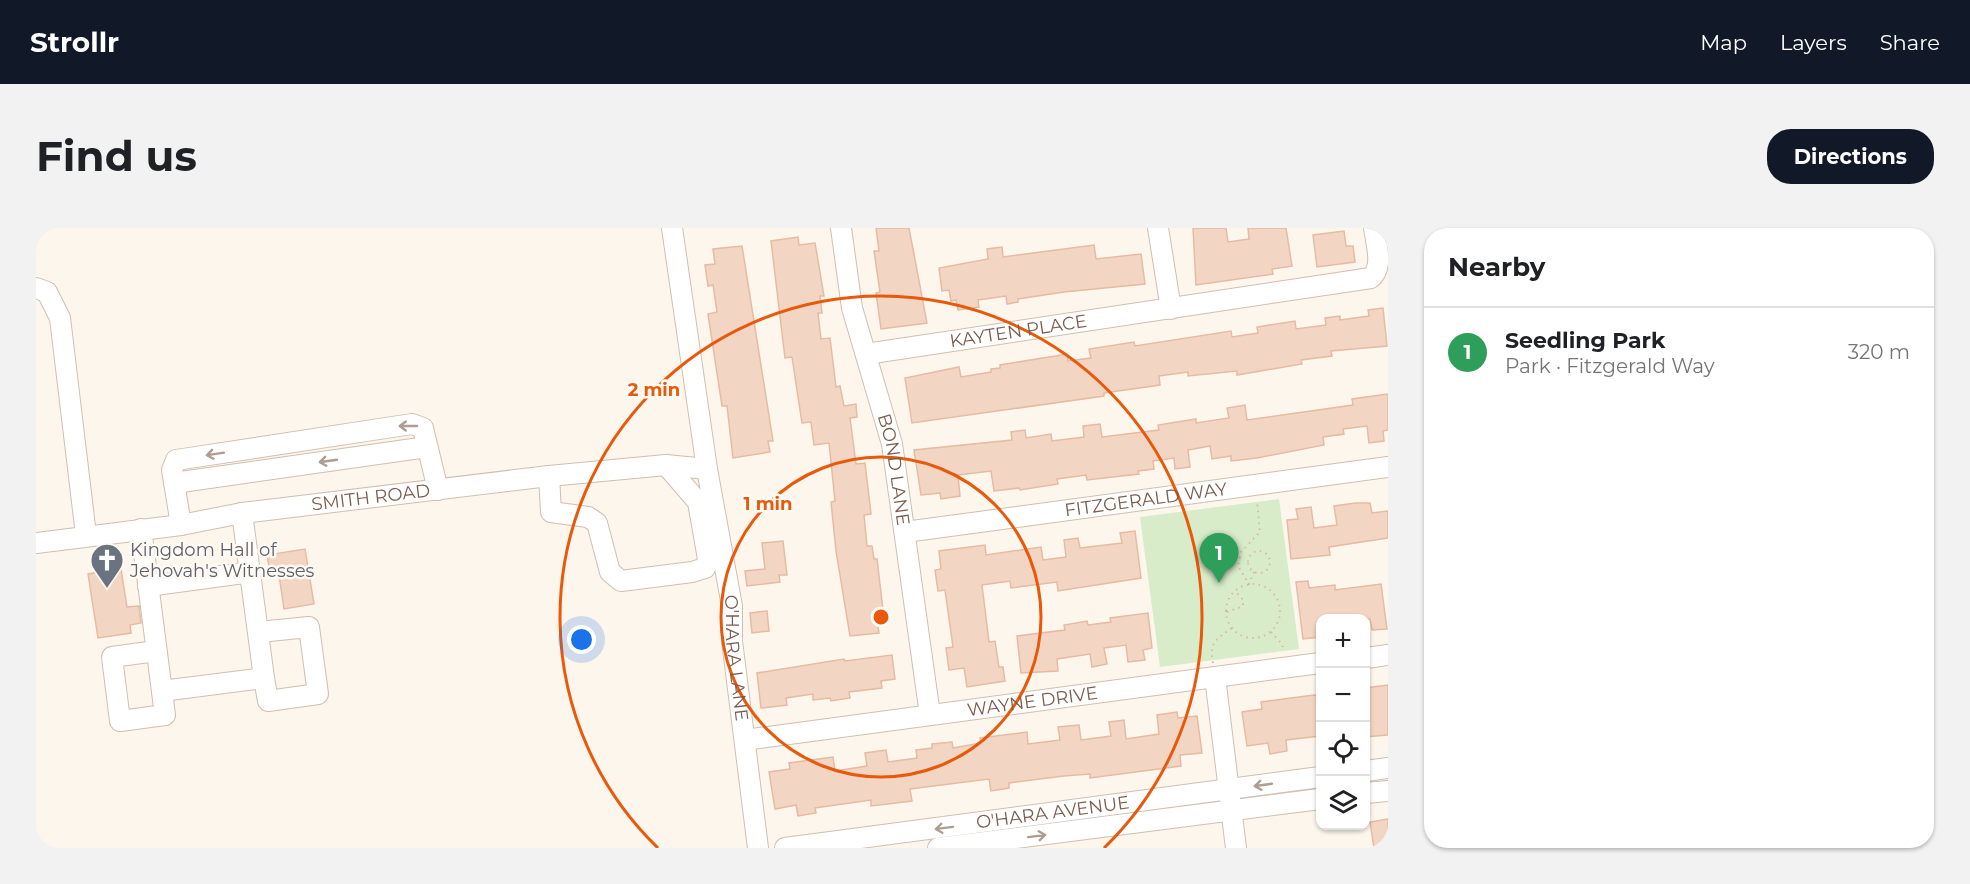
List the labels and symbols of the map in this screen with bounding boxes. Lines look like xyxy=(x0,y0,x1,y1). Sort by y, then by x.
street label: KAYTEN PLACE xyxy=(948,310,1088,352)
text: 2 min xyxy=(628,379,680,401)
street label: BOND LANE xyxy=(873,411,914,527)
one-way arrow xyxy=(399,420,418,432)
one-way arrow xyxy=(206,448,226,459)
one-way arrow xyxy=(319,456,338,467)
street label: FITZGERALD WAY xyxy=(1063,478,1229,521)
street label: SMITH ROAD xyxy=(310,479,431,516)
text: 1 min xyxy=(744,493,792,515)
pin: 1 xyxy=(1200,534,1238,583)
place label: Kingdom Hall of Jehovah's Witnesses xyxy=(129,539,315,582)
church icon: Kingdom Hall of Jehovah's Witnesses xyxy=(89,542,125,589)
street label: O'HARA LANE xyxy=(719,593,753,722)
centre of rings xyxy=(871,607,891,627)
your location xyxy=(567,625,596,654)
street label: WAYNE DRIVE xyxy=(966,682,1099,721)
one-way arrow xyxy=(1253,780,1273,791)
street label: O'HARA AVENUE xyxy=(975,791,1131,834)
one-way arrow xyxy=(935,822,955,833)
one-way arrow xyxy=(1027,830,1047,841)

